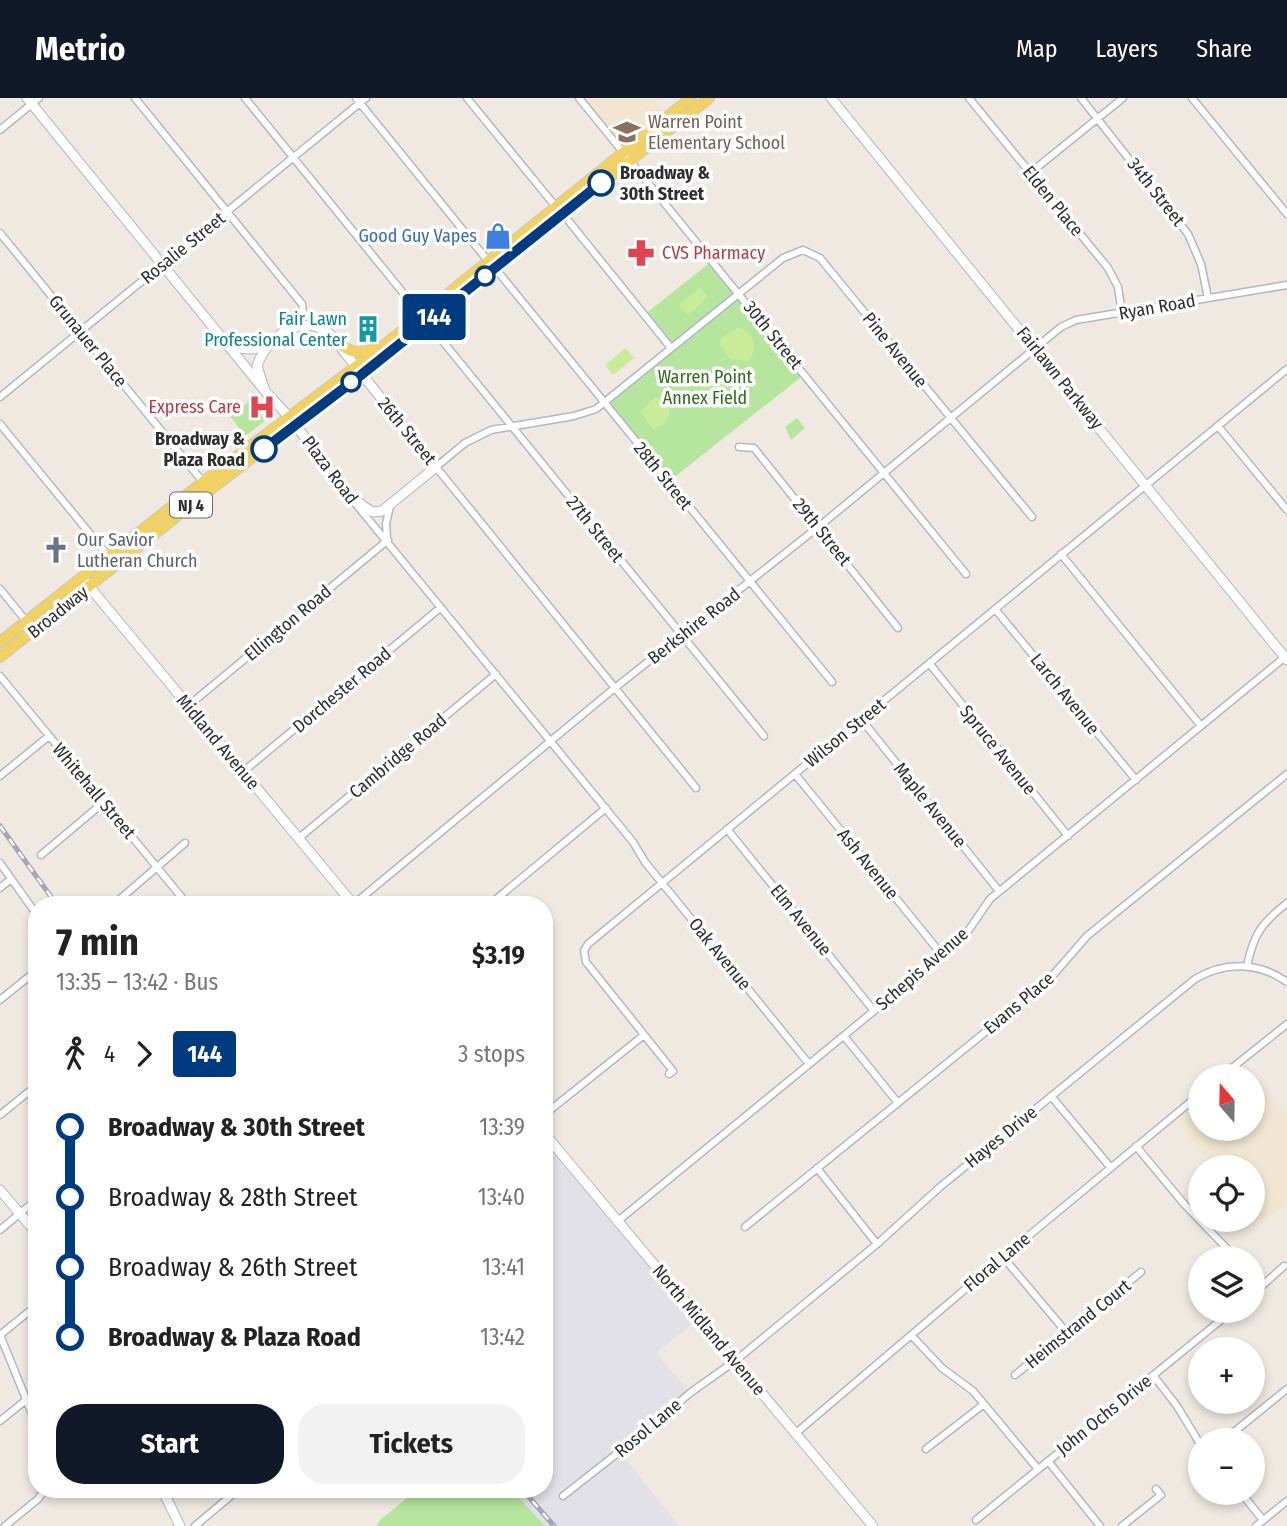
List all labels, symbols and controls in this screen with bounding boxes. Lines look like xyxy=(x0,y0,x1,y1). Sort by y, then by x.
text: Metrio xyxy=(35,29,125,69)
text: Map xyxy=(1016,35,1058,63)
text: Layers xyxy=(1096,35,1158,63)
text: Share xyxy=(1196,35,1252,63)
place label: Warren Point Elementary School xyxy=(648,111,785,154)
school or university icon: Warren Point Elementary School xyxy=(612,117,642,147)
street label: 34th Street xyxy=(1123,153,1190,231)
street label: Elden Place xyxy=(1018,161,1088,241)
place label: Broadway & 30th Street xyxy=(619,162,710,205)
marker: Broadway & 30th Street xyxy=(588,170,614,196)
street label: Rosalie Street xyxy=(136,207,230,289)
shop icon: Good Guy Vapes xyxy=(483,221,513,251)
place label: Good Guy Vapes xyxy=(358,225,477,247)
pharmacy icon: CVS Pharmacy xyxy=(626,238,656,268)
place label: CVS Pharmacy xyxy=(662,242,765,264)
unlabelled marker xyxy=(475,266,495,286)
street label: Ryan Road xyxy=(1117,289,1197,325)
street label: Grunauer Place xyxy=(44,291,132,392)
line badge: 144 xyxy=(394,294,474,340)
street label: 30th Street xyxy=(739,296,807,374)
text: 144 xyxy=(417,303,451,331)
place label: Fair Lawn Professional Center xyxy=(204,308,348,351)
street label: Pine Avenue xyxy=(858,308,932,392)
building icon: Fair Lawn Professional Center xyxy=(353,314,383,344)
street label: Fairlawn Parkway xyxy=(1012,322,1108,434)
park label: Warren Point Annex Field xyxy=(658,366,752,409)
unlabelled marker xyxy=(341,372,361,392)
hospital icon: Express Care xyxy=(247,392,277,422)
street label: 26th Street xyxy=(373,393,441,469)
place label: Express Care xyxy=(149,396,241,418)
place label: Broadway & Plaza Road xyxy=(155,428,246,471)
street label: Plaza Road xyxy=(297,431,363,509)
marker: Broadway & Plaza Road xyxy=(251,436,277,462)
street label: 28th Street xyxy=(629,438,697,514)
street label: 27th Street xyxy=(562,491,628,567)
road number: NJ 4 xyxy=(170,492,212,518)
street label: 29th Street xyxy=(788,494,856,570)
place label: Our Savior Lutheran Church xyxy=(77,529,197,572)
church icon: Our Savior Lutheran Church xyxy=(41,535,71,565)
street label: Ellington Road xyxy=(240,580,336,666)
street label: Broadway xyxy=(23,581,93,643)
street label: Berkshire Road xyxy=(643,583,745,669)
street label: Dorchester Road xyxy=(288,642,396,738)
street label: Larch Avenue xyxy=(1026,649,1104,739)
street label: Midland Avenue xyxy=(172,690,264,794)
street label: Wilson Street xyxy=(800,694,890,772)
street label: Spruce Avenue xyxy=(955,701,1041,799)
street label: Cambridge Road xyxy=(345,709,451,803)
street label: Whitehall Street xyxy=(48,739,140,843)
street label: Maple Avenue xyxy=(889,758,971,852)
street label: Ash Avenue xyxy=(833,824,903,904)
street label: Elm Avenue xyxy=(766,880,836,960)
street label: Oak Avenue xyxy=(684,913,756,995)
text: 7 min xyxy=(56,919,139,965)
street label: Schepis Avenue xyxy=(871,923,973,1015)
text: $3.19 xyxy=(472,940,525,971)
street label: Evans Place xyxy=(979,967,1059,1039)
text: 13:35 – 13:42 · Bus xyxy=(56,968,218,996)
icon: walk xyxy=(56,1035,94,1073)
icon: forward xyxy=(125,1035,163,1073)
text: 4 xyxy=(104,1040,115,1068)
text: 144 xyxy=(187,1040,222,1068)
text: 3 stops xyxy=(458,1040,525,1068)
north arrow xyxy=(1188,1064,1265,1141)
map controls xyxy=(1188,1064,1265,1505)
street label: Hayes Drive xyxy=(961,1101,1042,1173)
text: Broadway & 30th Street xyxy=(108,1112,365,1143)
text: 13:39 xyxy=(479,1113,525,1141)
button: locate xyxy=(1188,1155,1265,1232)
text: Broadway & 28th Street xyxy=(108,1182,358,1213)
text: 13:40 xyxy=(478,1183,525,1211)
street label: Floral Lane xyxy=(959,1228,1035,1296)
button: layers xyxy=(1188,1246,1265,1323)
text: Broadway & 26th Street xyxy=(108,1252,357,1283)
text: 13:41 xyxy=(482,1253,525,1281)
street label: North Midland Avenue xyxy=(648,1260,770,1400)
street label: Heimstrand Court xyxy=(1021,1275,1135,1373)
text: Broadway & Plaza Road xyxy=(108,1322,361,1353)
text: 13:42 xyxy=(480,1323,525,1351)
button: + xyxy=(1188,1337,1265,1414)
street label: John Ochs Drive xyxy=(1052,1370,1156,1460)
street label: Rosol Lane xyxy=(610,1394,686,1462)
button: Start xyxy=(56,1404,284,1484)
button: Tickets xyxy=(298,1404,525,1484)
button: − xyxy=(1188,1428,1265,1505)

